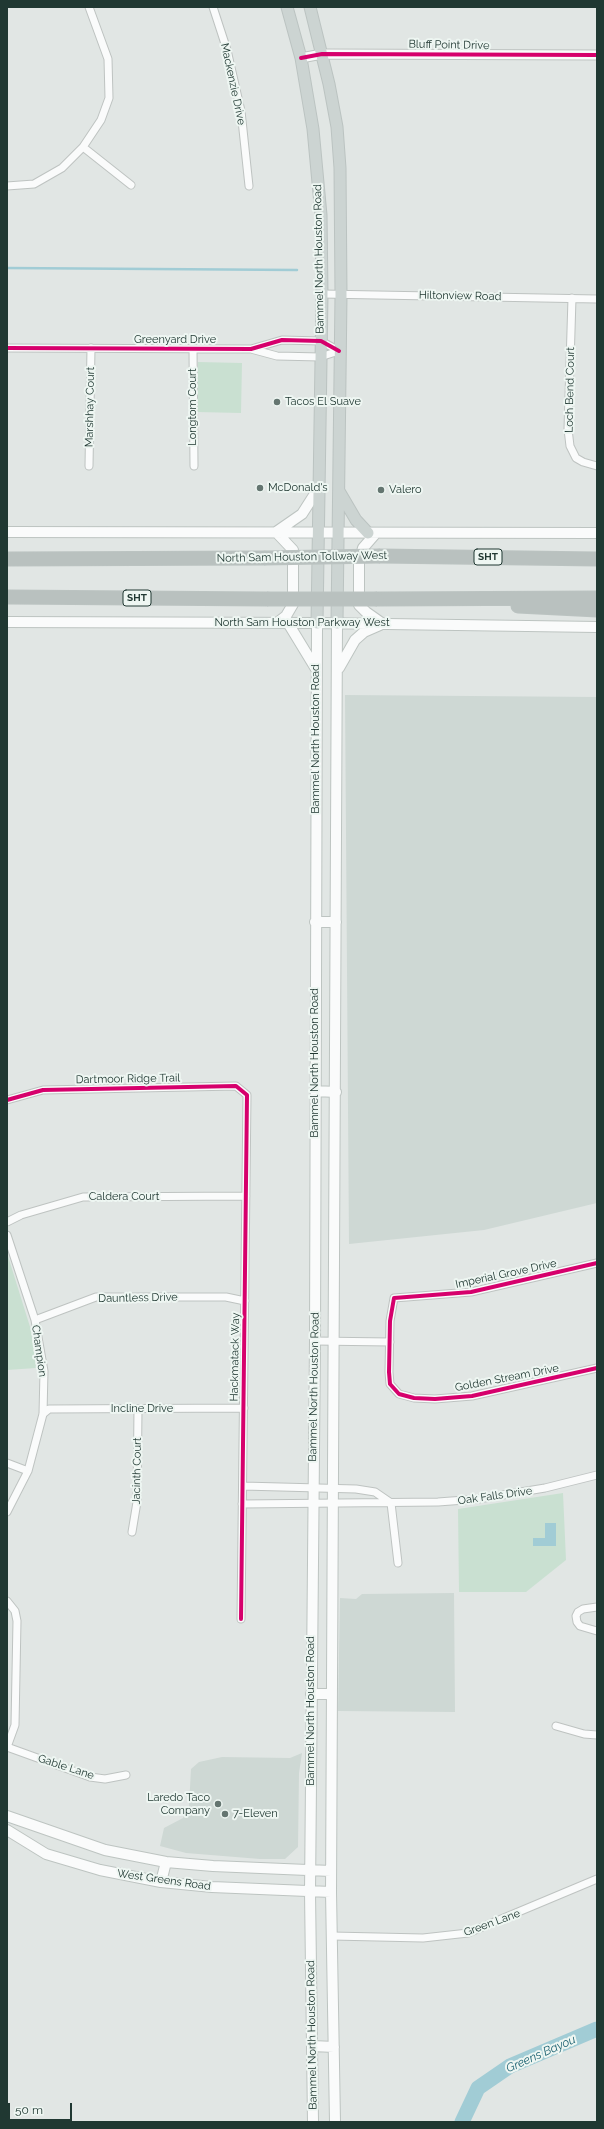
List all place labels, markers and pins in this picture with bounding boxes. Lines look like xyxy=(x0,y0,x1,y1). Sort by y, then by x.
place label: Tacos El Suave xyxy=(285,395,361,409)
marker: Tacos El Suave xyxy=(272,397,282,407)
place label: McDonald's xyxy=(268,481,328,495)
marker: McDonald's xyxy=(255,483,265,493)
place label: Valero xyxy=(389,483,422,497)
marker: Valero xyxy=(376,485,386,495)
place label: Laredo Taco Company xyxy=(147,1791,210,1817)
marker: Laredo Taco Company xyxy=(213,1799,223,1809)
place label: 7-Eleven xyxy=(233,1807,278,1821)
marker: 7-Eleven xyxy=(220,1809,230,1819)

